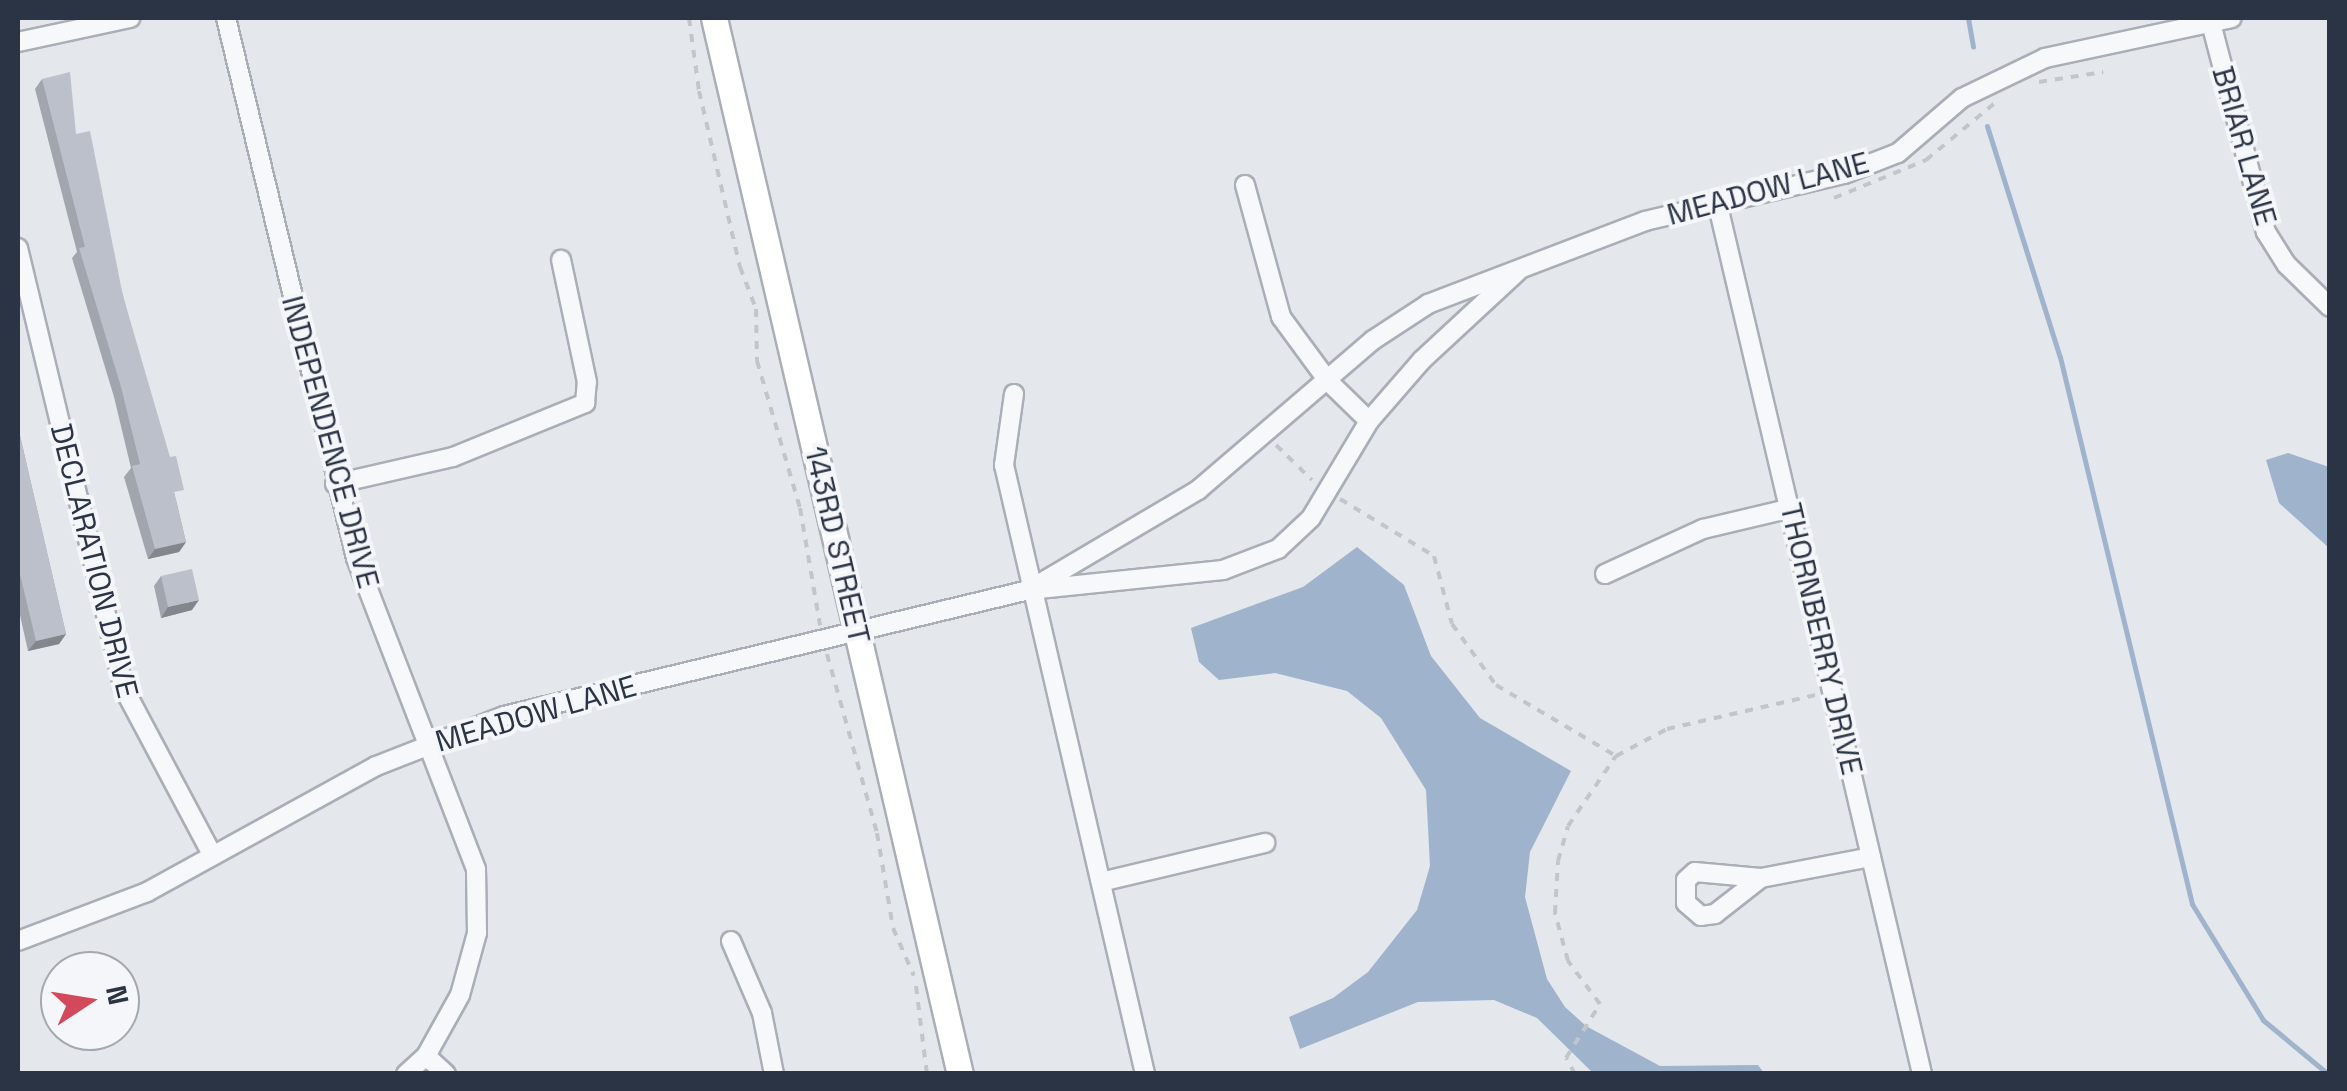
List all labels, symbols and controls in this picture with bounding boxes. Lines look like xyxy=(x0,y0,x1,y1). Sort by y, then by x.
street label: BRIAR LANE xyxy=(2204,62,2284,230)
street label: MEADOW LANE xyxy=(1663,145,1873,233)
street label: INDEPENDENCE DRIVE xyxy=(274,292,386,592)
street label: DECLARATION DRIVE xyxy=(43,420,145,702)
street label: 143RD STREET xyxy=(797,443,877,647)
street label: THORNBERRY DRIVE xyxy=(1772,500,1870,778)
street label: MEADOW LANE xyxy=(431,668,641,760)
north arrow xyxy=(40,951,140,1051)
text: N xyxy=(98,982,137,1008)

